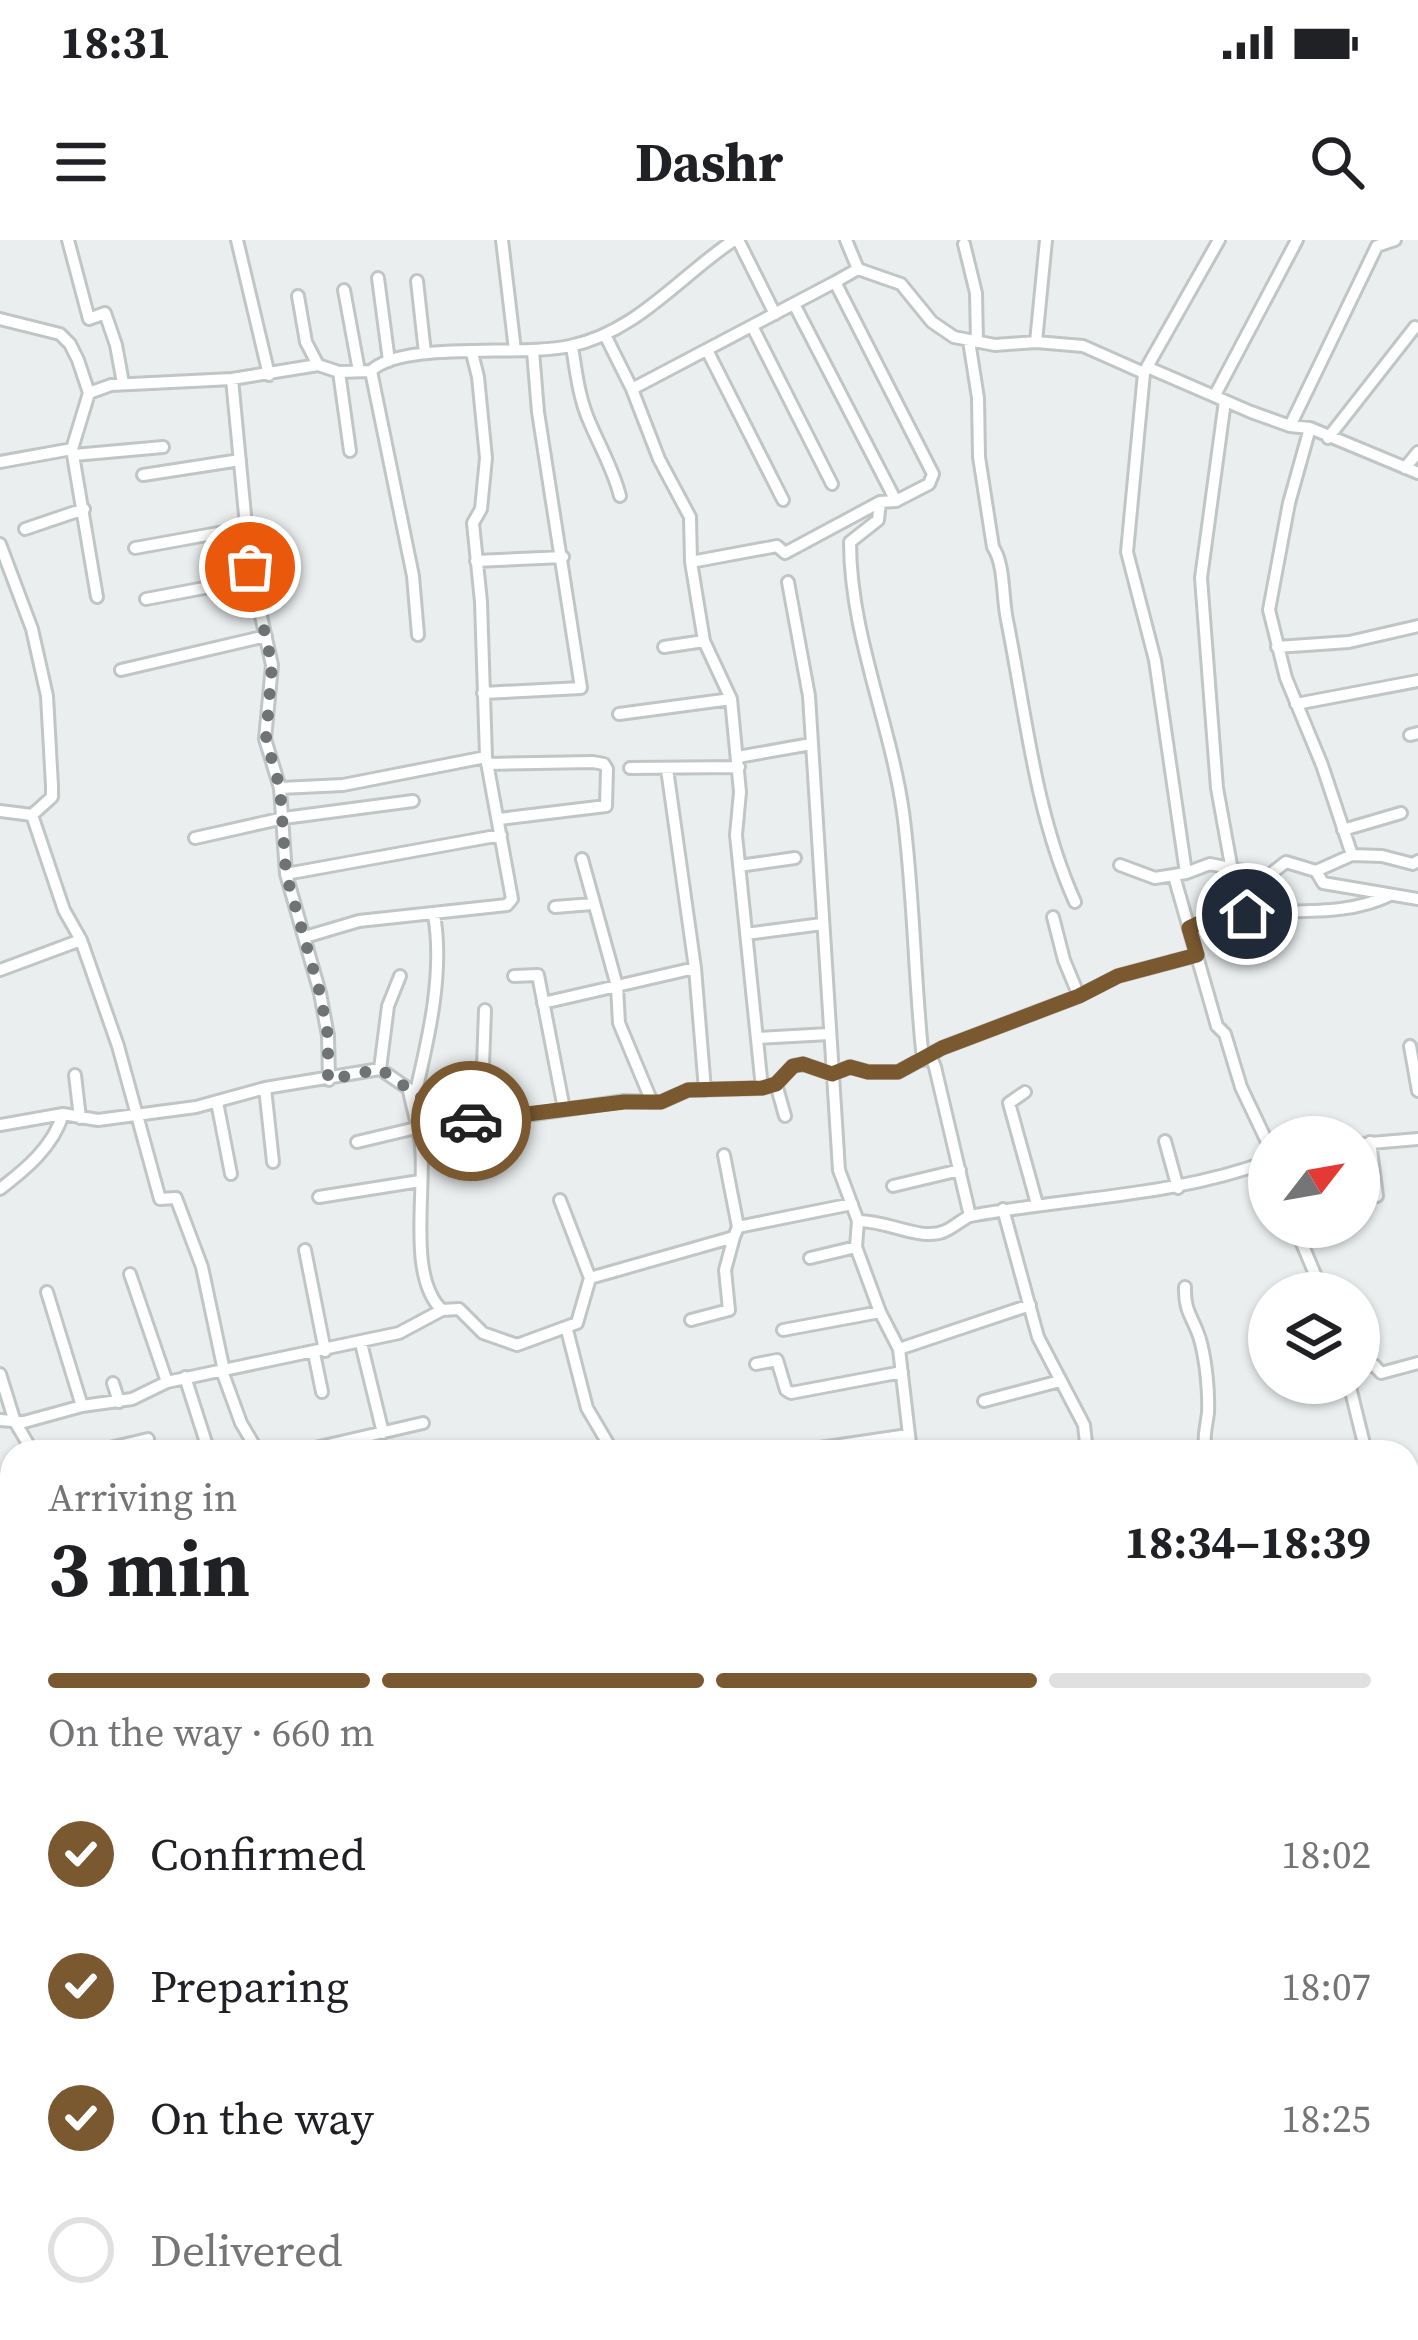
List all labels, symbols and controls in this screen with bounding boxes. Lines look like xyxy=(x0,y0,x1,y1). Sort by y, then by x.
text: 18:31 xyxy=(60,11,171,73)
text: Dashr xyxy=(635,125,783,199)
icon: menu xyxy=(48,129,114,195)
icon: search xyxy=(1304,129,1370,195)
pin xyxy=(199,516,301,618)
icon: bag xyxy=(217,534,283,600)
pin xyxy=(1196,863,1298,965)
icon: home xyxy=(1214,881,1280,947)
courier xyxy=(411,1061,531,1181)
icon: car xyxy=(438,1088,504,1154)
north arrow xyxy=(1248,1116,1380,1248)
map controls xyxy=(1248,1116,1380,1404)
button: layers xyxy=(1248,1272,1380,1404)
text: Arriving in xyxy=(48,1471,237,1524)
text: 18:34–18:39 xyxy=(1125,1511,1371,1573)
text: 3 min xyxy=(48,1515,250,1622)
text: On the way · 660 m xyxy=(48,1706,375,1759)
icon: check xyxy=(48,1821,114,1887)
text: Confirmed xyxy=(150,1823,366,1885)
text: 18:02 xyxy=(1281,1828,1371,1881)
icon: check xyxy=(48,1953,114,2019)
text: Preparing xyxy=(150,1955,349,2017)
text: 18:07 xyxy=(1281,1960,1371,2013)
icon: check xyxy=(48,2085,114,2151)
text: On the way xyxy=(150,2087,374,2149)
text: 18:25 xyxy=(1281,2092,1371,2145)
text: Delivered xyxy=(150,2219,342,2281)

